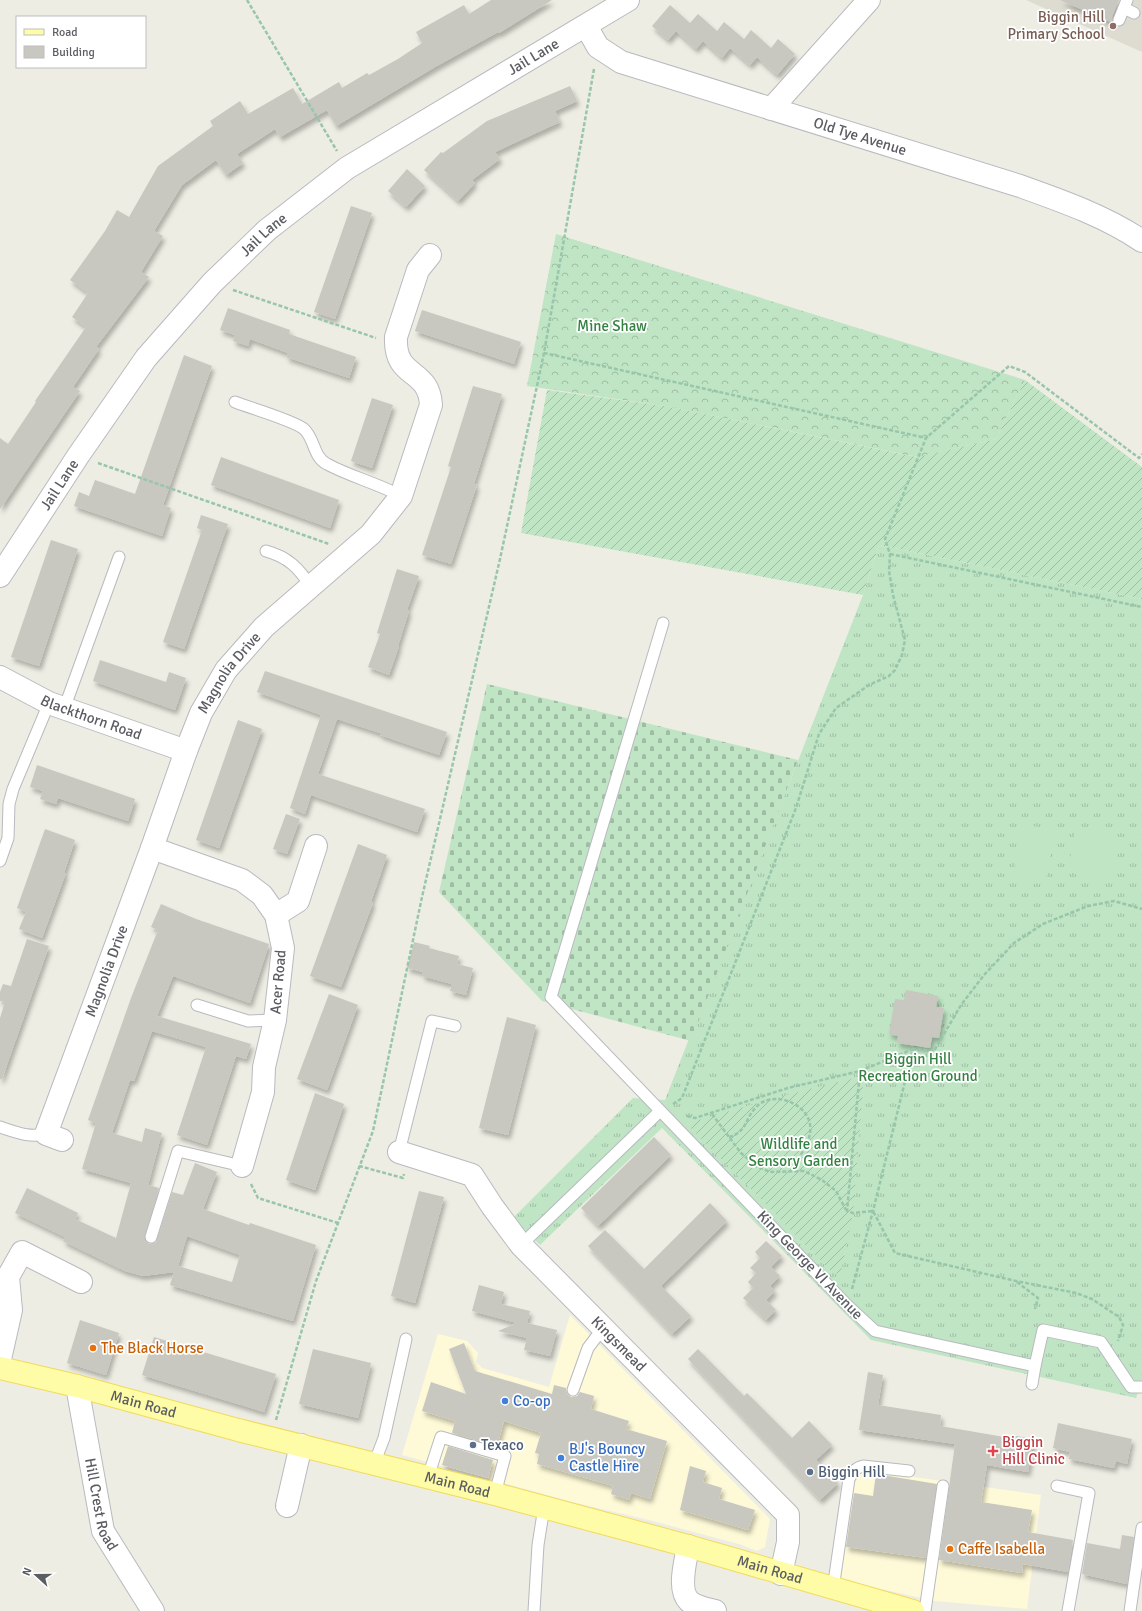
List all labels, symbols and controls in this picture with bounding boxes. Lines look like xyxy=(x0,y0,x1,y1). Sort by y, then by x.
place label: Biggin Hill Primary School xyxy=(1008,8,1105,43)
legend xyxy=(16,16,146,68)
marker: Biggin Hill Primary School xyxy=(1108,21,1118,31)
text: Road xyxy=(52,25,78,40)
street label: Jail Lane xyxy=(504,34,562,79)
text: Building xyxy=(52,45,95,60)
street label: Old Tye Avenue xyxy=(811,113,909,159)
street label: Jail Lane xyxy=(236,209,290,260)
park label: Mine Shaw xyxy=(577,317,647,335)
street label: Jail Lane xyxy=(36,456,82,513)
street label: Magnolia Drive xyxy=(194,628,264,717)
street label: Blackthorn Road xyxy=(37,691,144,744)
street label: Magnolia Drive xyxy=(81,923,132,1019)
street label: Acer Road xyxy=(266,949,290,1015)
park label: Biggin Hill Recreation Ground xyxy=(858,1050,978,1085)
park label: Wildlife and Sensory Garden xyxy=(749,1135,849,1170)
street label: King George VI Avenue xyxy=(753,1207,867,1323)
street label: Kingsmead xyxy=(587,1312,650,1375)
place label: The Black Horse xyxy=(101,1339,204,1357)
marker: The Black Horse xyxy=(88,1343,98,1353)
street label: Main Road xyxy=(109,1387,178,1422)
place label: Co-op xyxy=(513,1392,551,1410)
marker: Co-op xyxy=(500,1396,510,1406)
place label: Biggin Hill Clinic xyxy=(1002,1433,1065,1468)
place label: Texaco xyxy=(481,1436,524,1454)
marker: Texaco xyxy=(468,1440,478,1450)
place label: BJ's Bouncy Castle Hire xyxy=(569,1440,645,1475)
marker: Biggin Hill Clinic xyxy=(987,1445,999,1457)
marker: BJ's Bouncy Castle Hire xyxy=(556,1453,566,1463)
street label: Hill Crest Road xyxy=(81,1457,122,1554)
place label: Biggin Hill xyxy=(818,1463,885,1481)
marker: Biggin Hill xyxy=(805,1467,815,1477)
street label: Main Road xyxy=(422,1468,492,1502)
place label: Caffe Isabella xyxy=(958,1540,1045,1558)
marker: Caffe Isabella xyxy=(945,1544,955,1554)
street label: Main Road xyxy=(735,1552,805,1588)
north arrow xyxy=(16,1555,56,1595)
text: N xyxy=(20,1566,35,1577)

